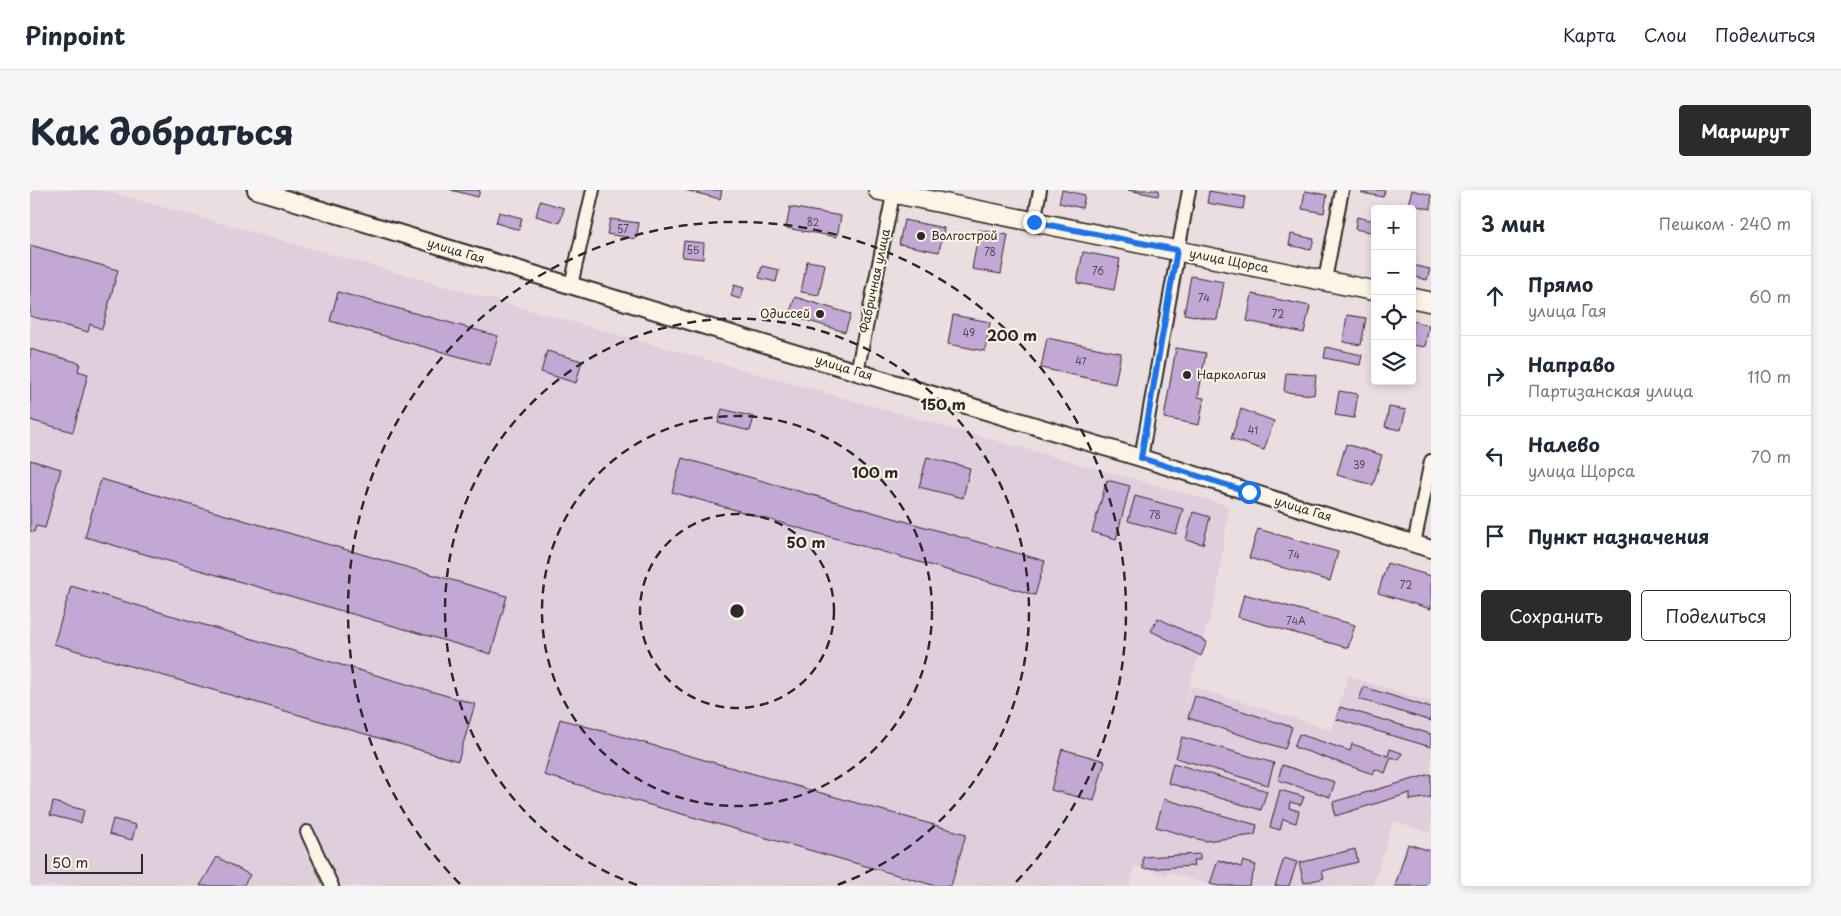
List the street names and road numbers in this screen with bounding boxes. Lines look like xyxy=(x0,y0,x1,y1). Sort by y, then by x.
street label: Фабричная улица xyxy=(854,226,894,335)
street label: улица Гая xyxy=(425,233,487,267)
street label: улица Щорса xyxy=(1188,244,1271,277)
street label: улица Гая xyxy=(813,350,875,384)
street label: улица Гая xyxy=(1272,491,1334,525)

